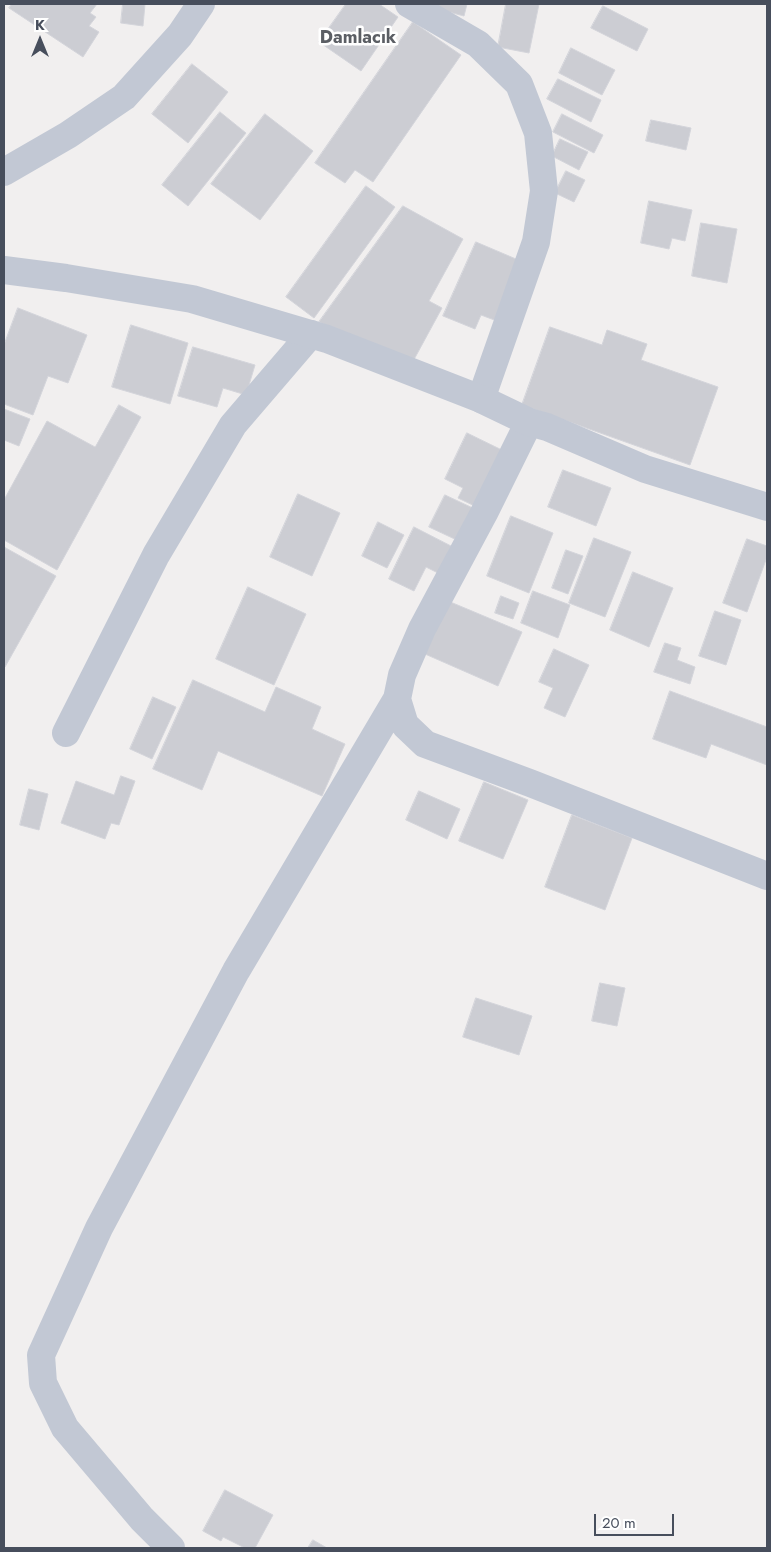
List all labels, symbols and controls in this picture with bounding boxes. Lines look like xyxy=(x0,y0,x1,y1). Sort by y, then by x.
north arrow xyxy=(15,15,65,65)
text: K xyxy=(35,15,45,35)
district label: Damlacık xyxy=(320,28,396,50)
scale bar xyxy=(596,1504,676,1536)
text: 20 m xyxy=(602,1512,636,1534)

